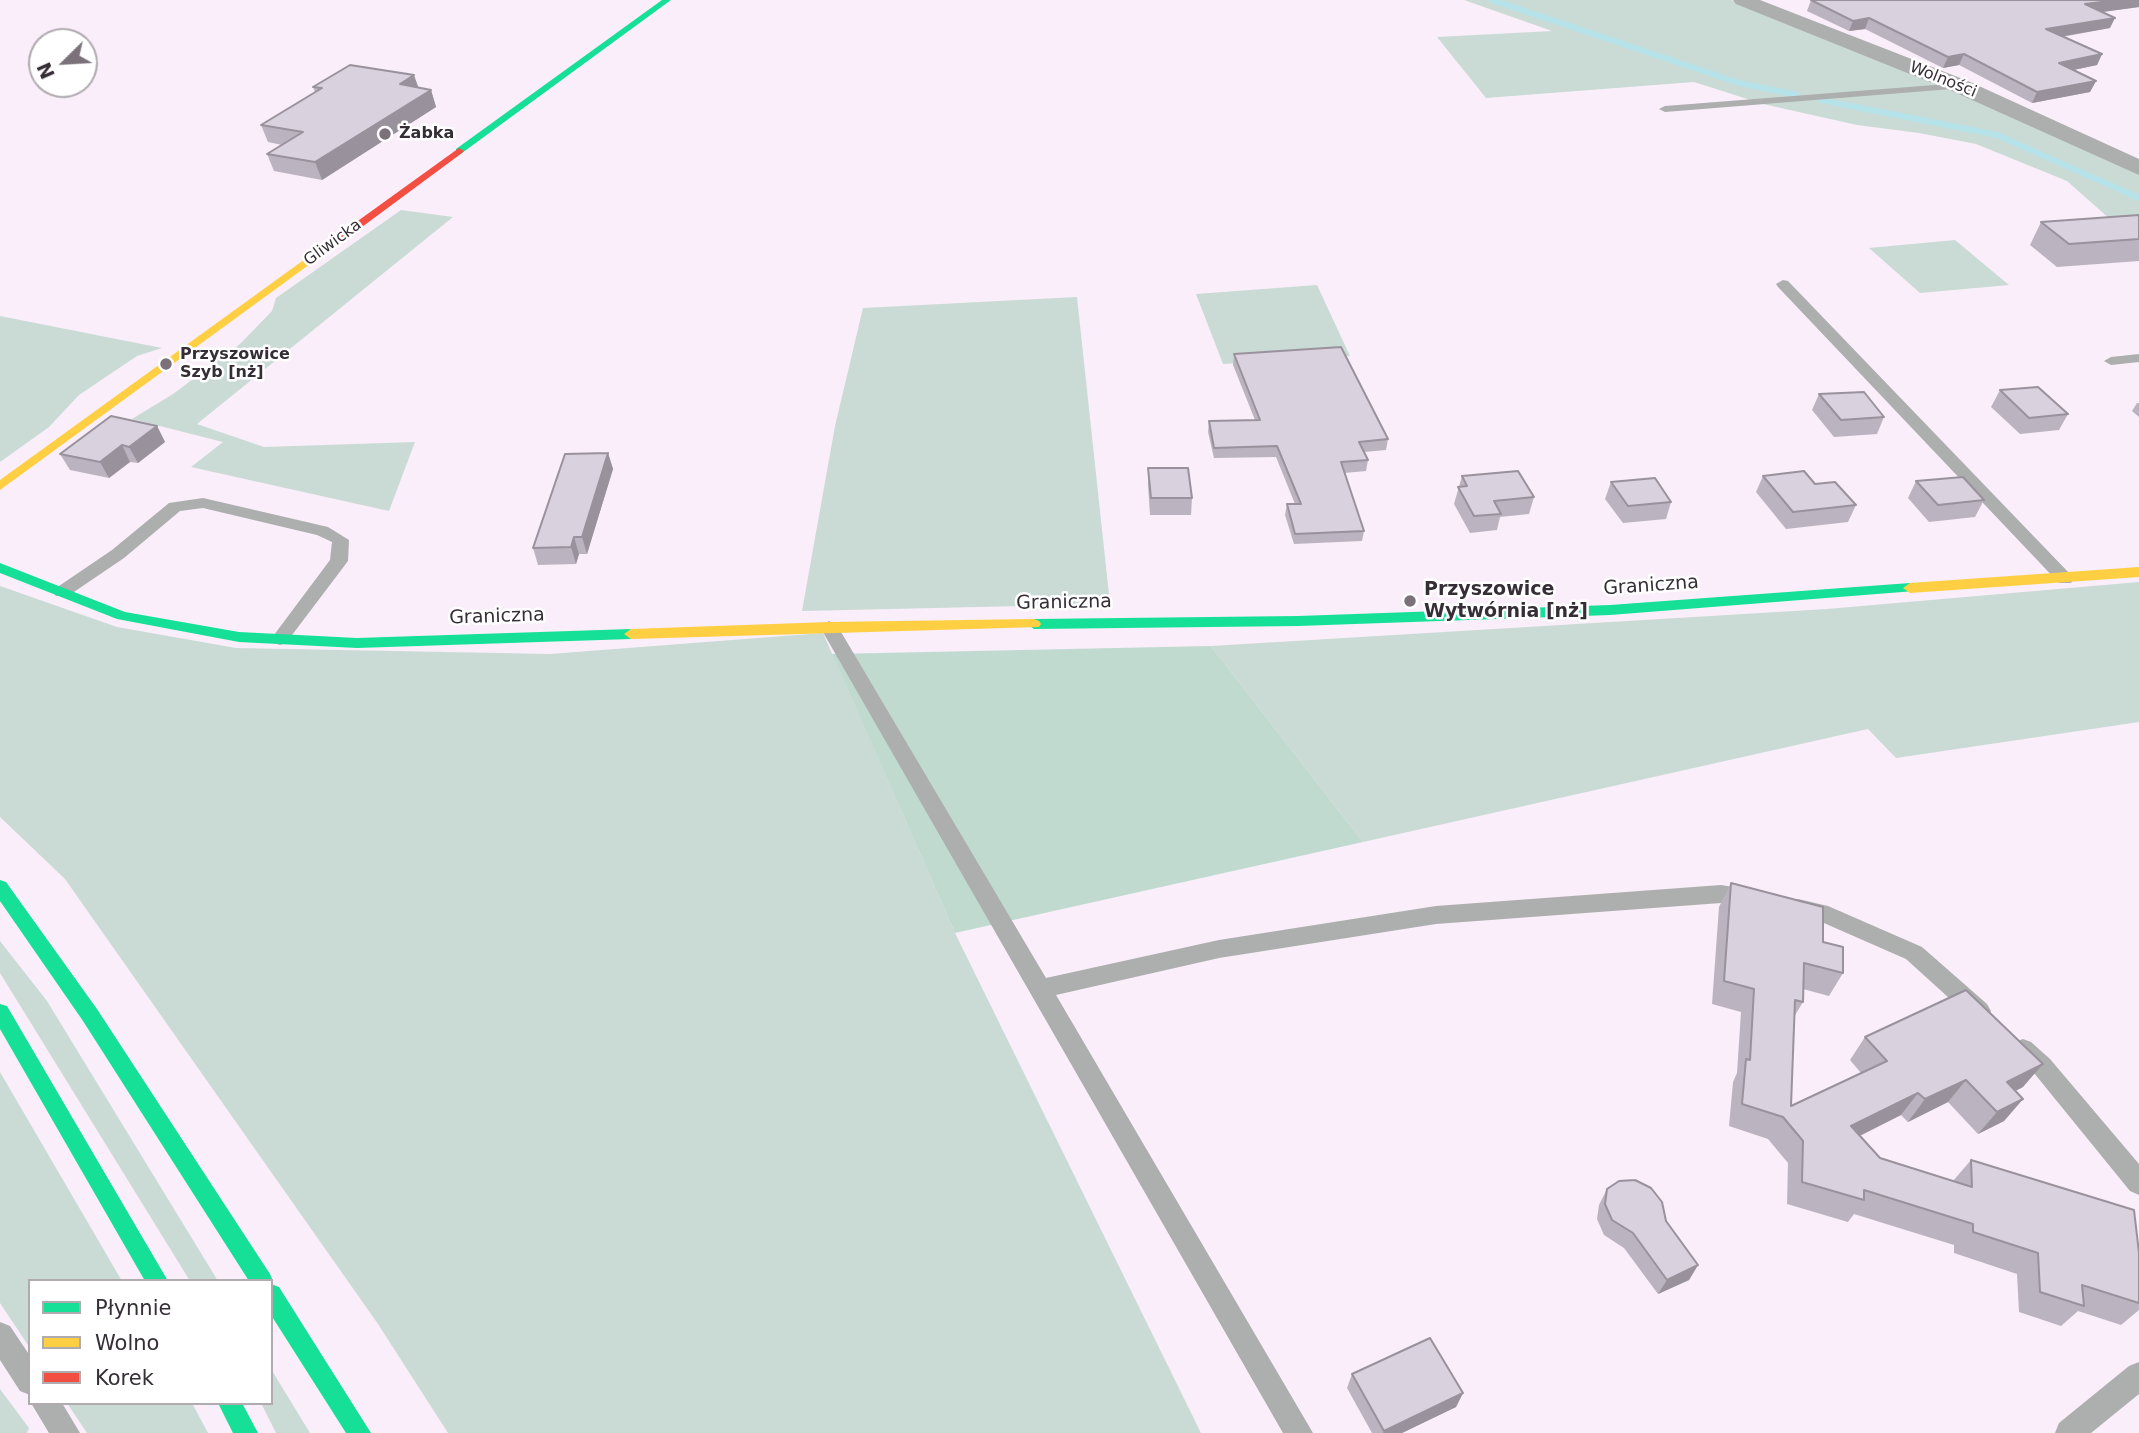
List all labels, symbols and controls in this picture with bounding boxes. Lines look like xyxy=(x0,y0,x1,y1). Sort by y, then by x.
north arrow xyxy=(28,28,98,98)
street label: Wolności xyxy=(1907,58,1979,102)
text: N xyxy=(32,59,59,82)
place label: Żabka xyxy=(399,124,454,144)
marker: Żabka xyxy=(377,126,393,142)
street label: Gliwicka xyxy=(300,216,366,270)
place label: Przyszowice Szyb [nż] xyxy=(180,345,290,383)
marker: Przyszowice Szyb [nż] xyxy=(158,356,174,372)
street label: Graniczna xyxy=(1603,571,1699,601)
place label: Przyszowice Wytwórnia [nż] xyxy=(1424,579,1588,623)
street label: Graniczna xyxy=(1016,591,1112,615)
marker: Przyszowice Wytwórnia [nż] xyxy=(1402,593,1418,609)
street label: Graniczna xyxy=(449,604,545,630)
legend xyxy=(28,1279,273,1405)
text: Płynnie xyxy=(95,1296,171,1320)
text: Wolno xyxy=(95,1331,159,1355)
text: Korek xyxy=(95,1366,154,1390)

